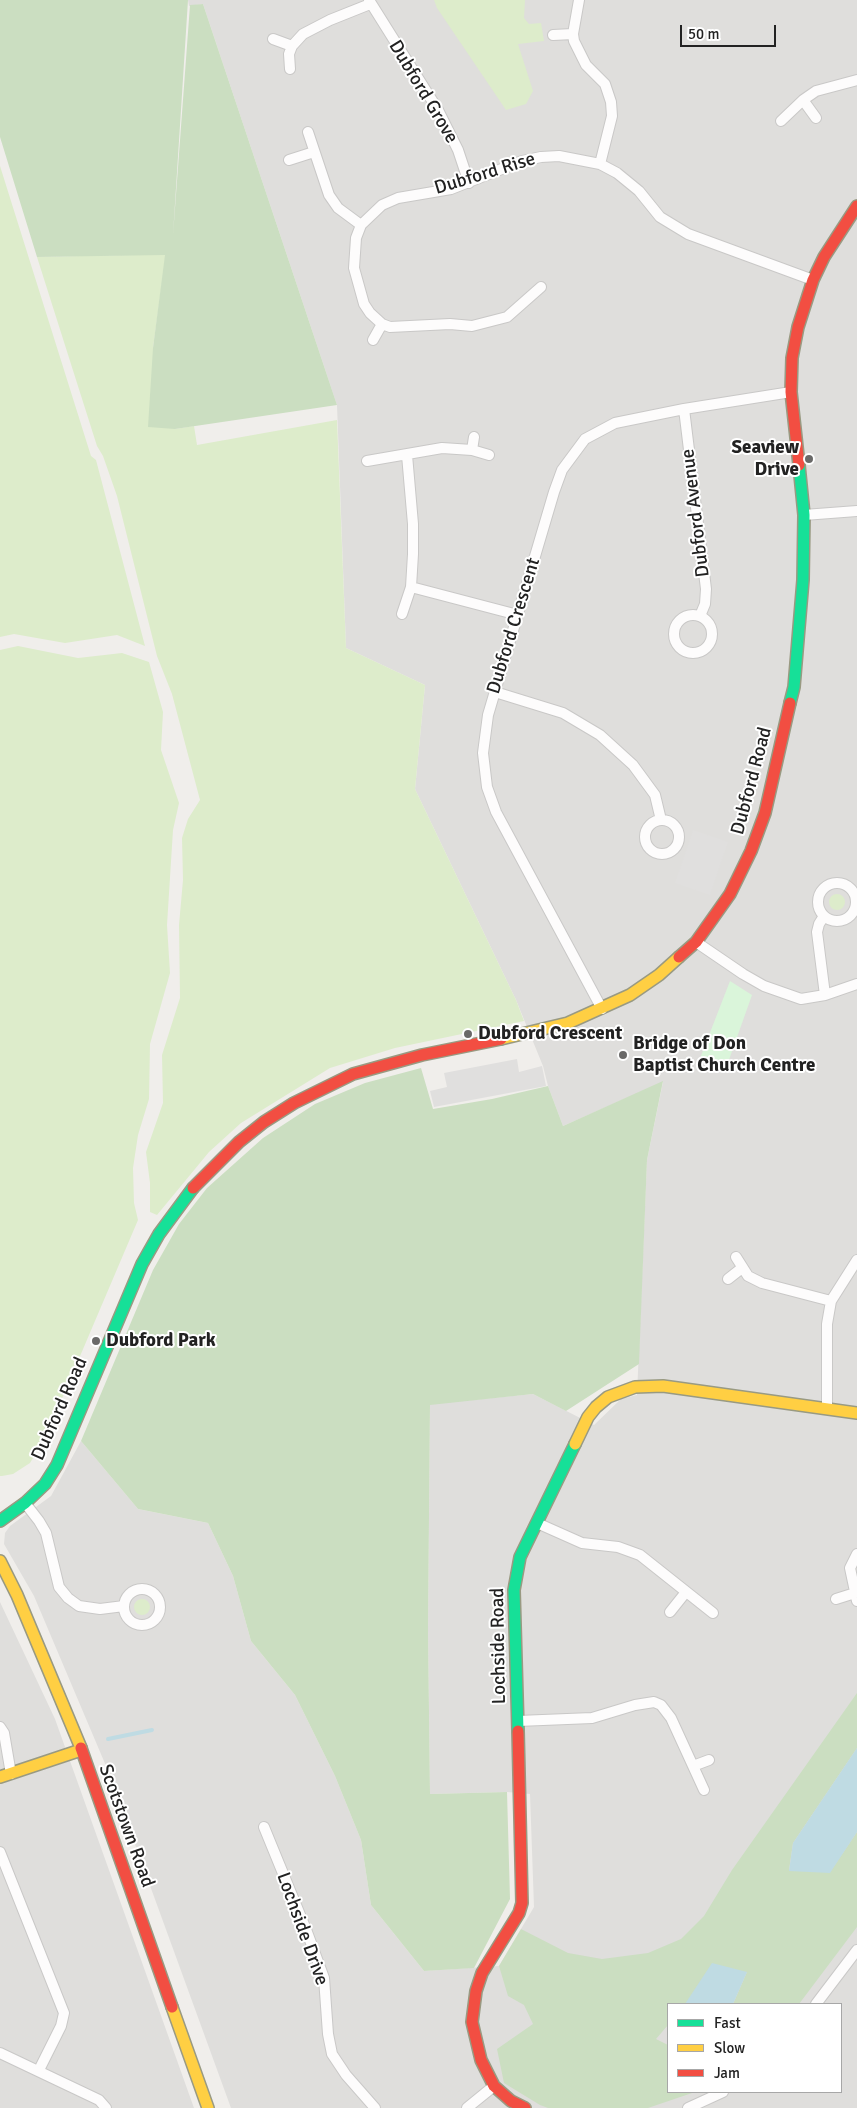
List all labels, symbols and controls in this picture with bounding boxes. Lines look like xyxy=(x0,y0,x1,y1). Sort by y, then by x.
scale bar xyxy=(682,15,778,47)
text: 50 m xyxy=(688,25,719,43)
street label: Dubford Grove xyxy=(383,36,463,148)
street label: Dubford Rise xyxy=(432,148,538,200)
place label: Seaview Drive xyxy=(731,437,799,481)
street label: Dubford Avenue xyxy=(677,447,715,579)
marker: Seaview Drive xyxy=(803,453,815,465)
street label: Dubford Crescent xyxy=(482,555,546,697)
street label: Dubford Road xyxy=(727,725,777,837)
place label: Dubford Crescent xyxy=(478,1023,622,1045)
marker: Dubford Crescent xyxy=(462,1028,474,1040)
place label: Bridge of Don Baptist Church Centre xyxy=(633,1033,815,1077)
marker: Bridge of Don Baptist Church Centre xyxy=(617,1049,629,1061)
place label: Dubford Park xyxy=(106,1330,216,1352)
marker: Dubford Park xyxy=(90,1335,102,1347)
street label: Dubford Road xyxy=(27,1354,93,1464)
street label: Lochside Road xyxy=(487,1588,511,1704)
street label: Scotstown Road xyxy=(93,1761,159,1891)
street label: Lochside Drive xyxy=(271,1869,333,1989)
legend xyxy=(667,2003,842,2093)
text: Fast xyxy=(714,2014,741,2032)
text: Slow xyxy=(714,2039,745,2057)
text: Jam xyxy=(714,2064,740,2082)

